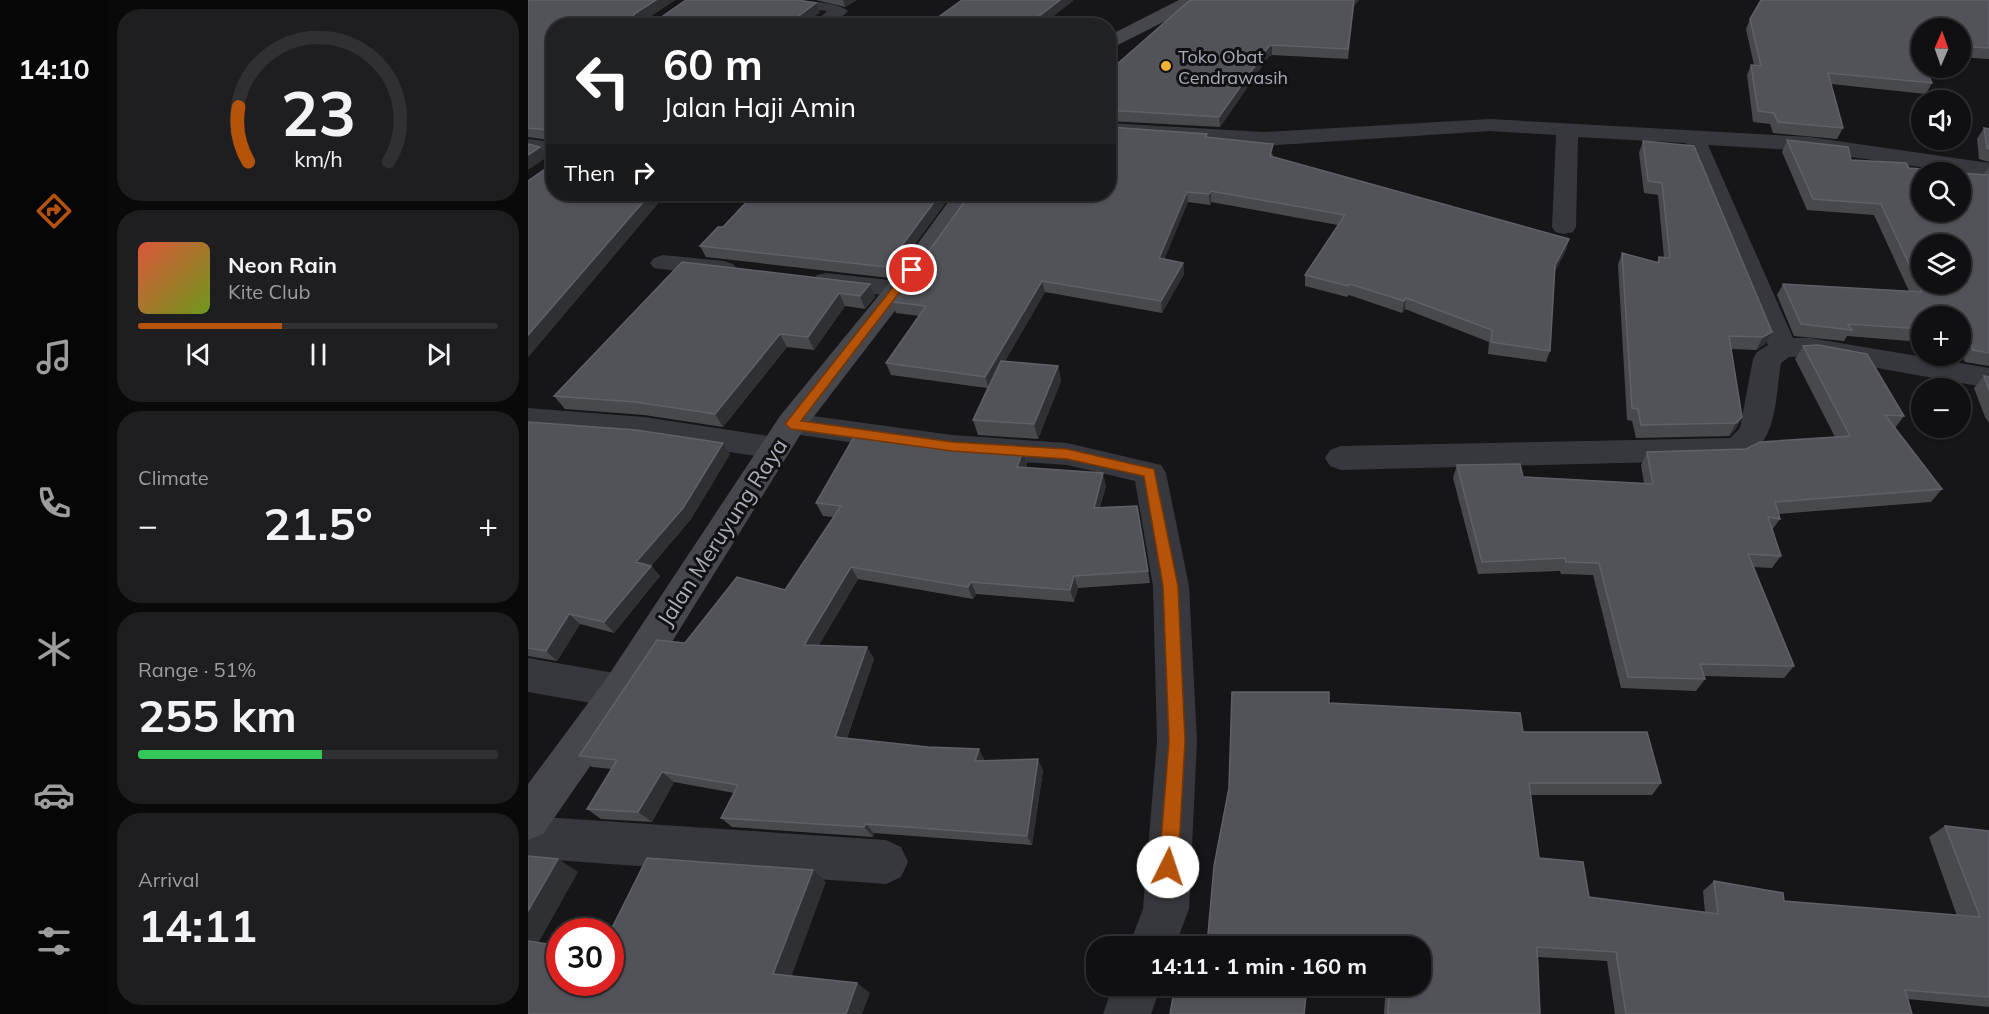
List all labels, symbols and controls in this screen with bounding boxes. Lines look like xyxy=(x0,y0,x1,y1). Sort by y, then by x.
north arrow xyxy=(1911,18,1971,78)
map controls xyxy=(1911,18,1971,438)
text: 60 m xyxy=(663,38,763,91)
icon: left xyxy=(564,42,642,120)
place label: Toko Obat Cendrawasih xyxy=(1178,45,1288,89)
text: 14:10 xyxy=(18,52,90,86)
marker: Toko Obat Cendrawasih xyxy=(1159,59,1173,73)
text: 23 xyxy=(281,73,355,152)
text: Jalan Haji Amin xyxy=(663,90,856,124)
button: sound xyxy=(1911,90,1971,150)
text: km/h xyxy=(294,145,342,172)
icon: right xyxy=(627,156,660,189)
text: Then xyxy=(564,159,615,187)
button: search xyxy=(1911,162,1971,222)
icon: directions xyxy=(33,190,75,232)
button: layers xyxy=(1911,234,1971,294)
pin xyxy=(886,244,937,295)
text: Neon Rain xyxy=(228,251,337,279)
icon: arrive xyxy=(895,253,928,286)
text: Kite Club xyxy=(228,279,310,304)
button: + xyxy=(1911,306,1971,366)
icon: music xyxy=(33,336,75,378)
icon: previous xyxy=(182,338,215,371)
icon: pause xyxy=(302,338,335,371)
icon: next xyxy=(422,338,455,371)
button: − xyxy=(1911,378,1971,438)
street label: Jalan Meruyung Raya xyxy=(651,433,793,631)
text: Climate xyxy=(138,465,209,490)
icon: phone xyxy=(33,482,75,524)
text: 21.5° xyxy=(263,495,373,551)
text: − xyxy=(138,504,158,545)
text: + xyxy=(478,504,498,545)
icon: climate xyxy=(33,628,75,670)
text: Range · 51% xyxy=(138,657,256,682)
text: 255 km xyxy=(138,687,297,743)
icon: car xyxy=(33,774,75,816)
position arrow xyxy=(1136,835,1200,899)
text: Arrival xyxy=(138,867,199,892)
text: 14:11 xyxy=(138,897,257,953)
speed limit sign: 30 xyxy=(546,918,624,996)
icon: filters xyxy=(33,920,75,962)
text: 14:11 · 1 min · 160 m xyxy=(1150,952,1367,980)

